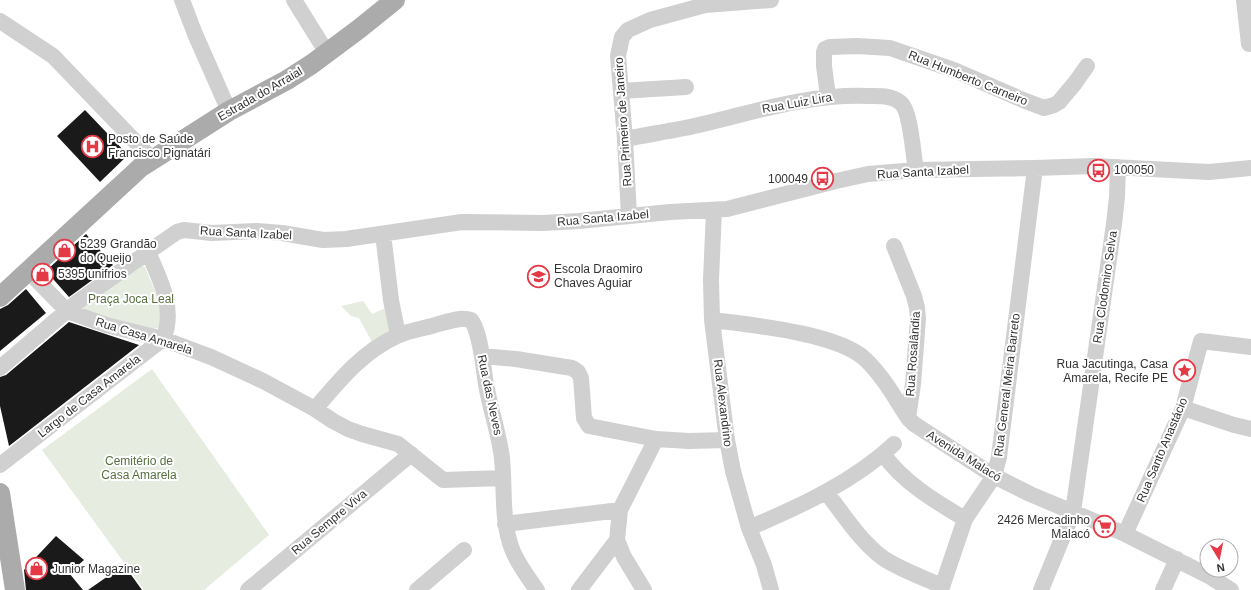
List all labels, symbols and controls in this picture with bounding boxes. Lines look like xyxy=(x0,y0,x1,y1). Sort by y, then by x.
street label: Rua Humberto Carneiro xyxy=(906,48,1030,108)
street label: Rua Primeiro de Janeiro xyxy=(611,57,634,187)
street label: Estrada do Arraial xyxy=(215,64,305,124)
street label: Rua Luiz Lira xyxy=(761,90,833,116)
place label: Posto de Saúde Francisco Pignatári xyxy=(108,132,211,160)
hospital icon: Posto de Saúde Francisco Pignatári xyxy=(80,133,106,159)
bus stop icon: 100050 xyxy=(1085,157,1111,183)
street label: Rua Santa Izabel xyxy=(877,163,969,181)
place label: 100050 xyxy=(1114,163,1154,177)
bus stop icon: 100049 xyxy=(810,166,836,192)
place label: 100049 xyxy=(768,172,808,186)
street label: Rua Santa Izabel xyxy=(557,207,649,229)
street label: Rua Santa Izabel xyxy=(200,224,292,242)
street label: Rua Clodomiro Selva xyxy=(1090,230,1120,344)
place label: 5239 Grandão do Queijo xyxy=(80,237,157,265)
shop icon: 5239 Grandão do Queijo xyxy=(51,238,77,264)
shop icon: 5395 unifrios xyxy=(30,261,56,287)
place label: Escola Draomiro Chaves Aguiar xyxy=(554,262,643,290)
school or university icon: Escola Draomiro Chaves Aguiar xyxy=(526,263,552,289)
place label: 5395 unifrios xyxy=(58,267,127,281)
park label: Praça Joca Leal xyxy=(88,292,174,306)
street label: Rua Rosalândia xyxy=(903,311,923,397)
street label: Rua General Meira Barreto xyxy=(991,312,1023,457)
street label: Rua Casa Amarela xyxy=(94,315,195,358)
street label: Largo de Casa Amarela xyxy=(35,351,143,440)
street label: Rua das Neves xyxy=(475,353,505,437)
place label: Rua Jacutinga, Casa Amarela, Recife PE xyxy=(1057,357,1168,385)
street label: Rua Alexandrino xyxy=(711,358,735,448)
place icon: Rua Jacutinga, Casa Amarela, Recife PE xyxy=(1171,358,1197,384)
street label: Rua Santo Anastácio xyxy=(1134,395,1190,504)
street label: Avenida Malacó xyxy=(924,427,1004,485)
park label: Cemitério de Casa Amarela xyxy=(101,454,177,482)
street label: Rua Sempre Viva xyxy=(289,486,370,558)
place label: 2426 Mercadinho Malacó xyxy=(997,513,1090,541)
supermarket icon: 2426 Mercadinho Malacó xyxy=(1092,514,1118,540)
north arrow xyxy=(1199,538,1239,578)
shop icon: Junior Magazine xyxy=(23,556,49,582)
text: N xyxy=(1216,561,1226,574)
place label: Junior Magazine xyxy=(52,562,140,576)

